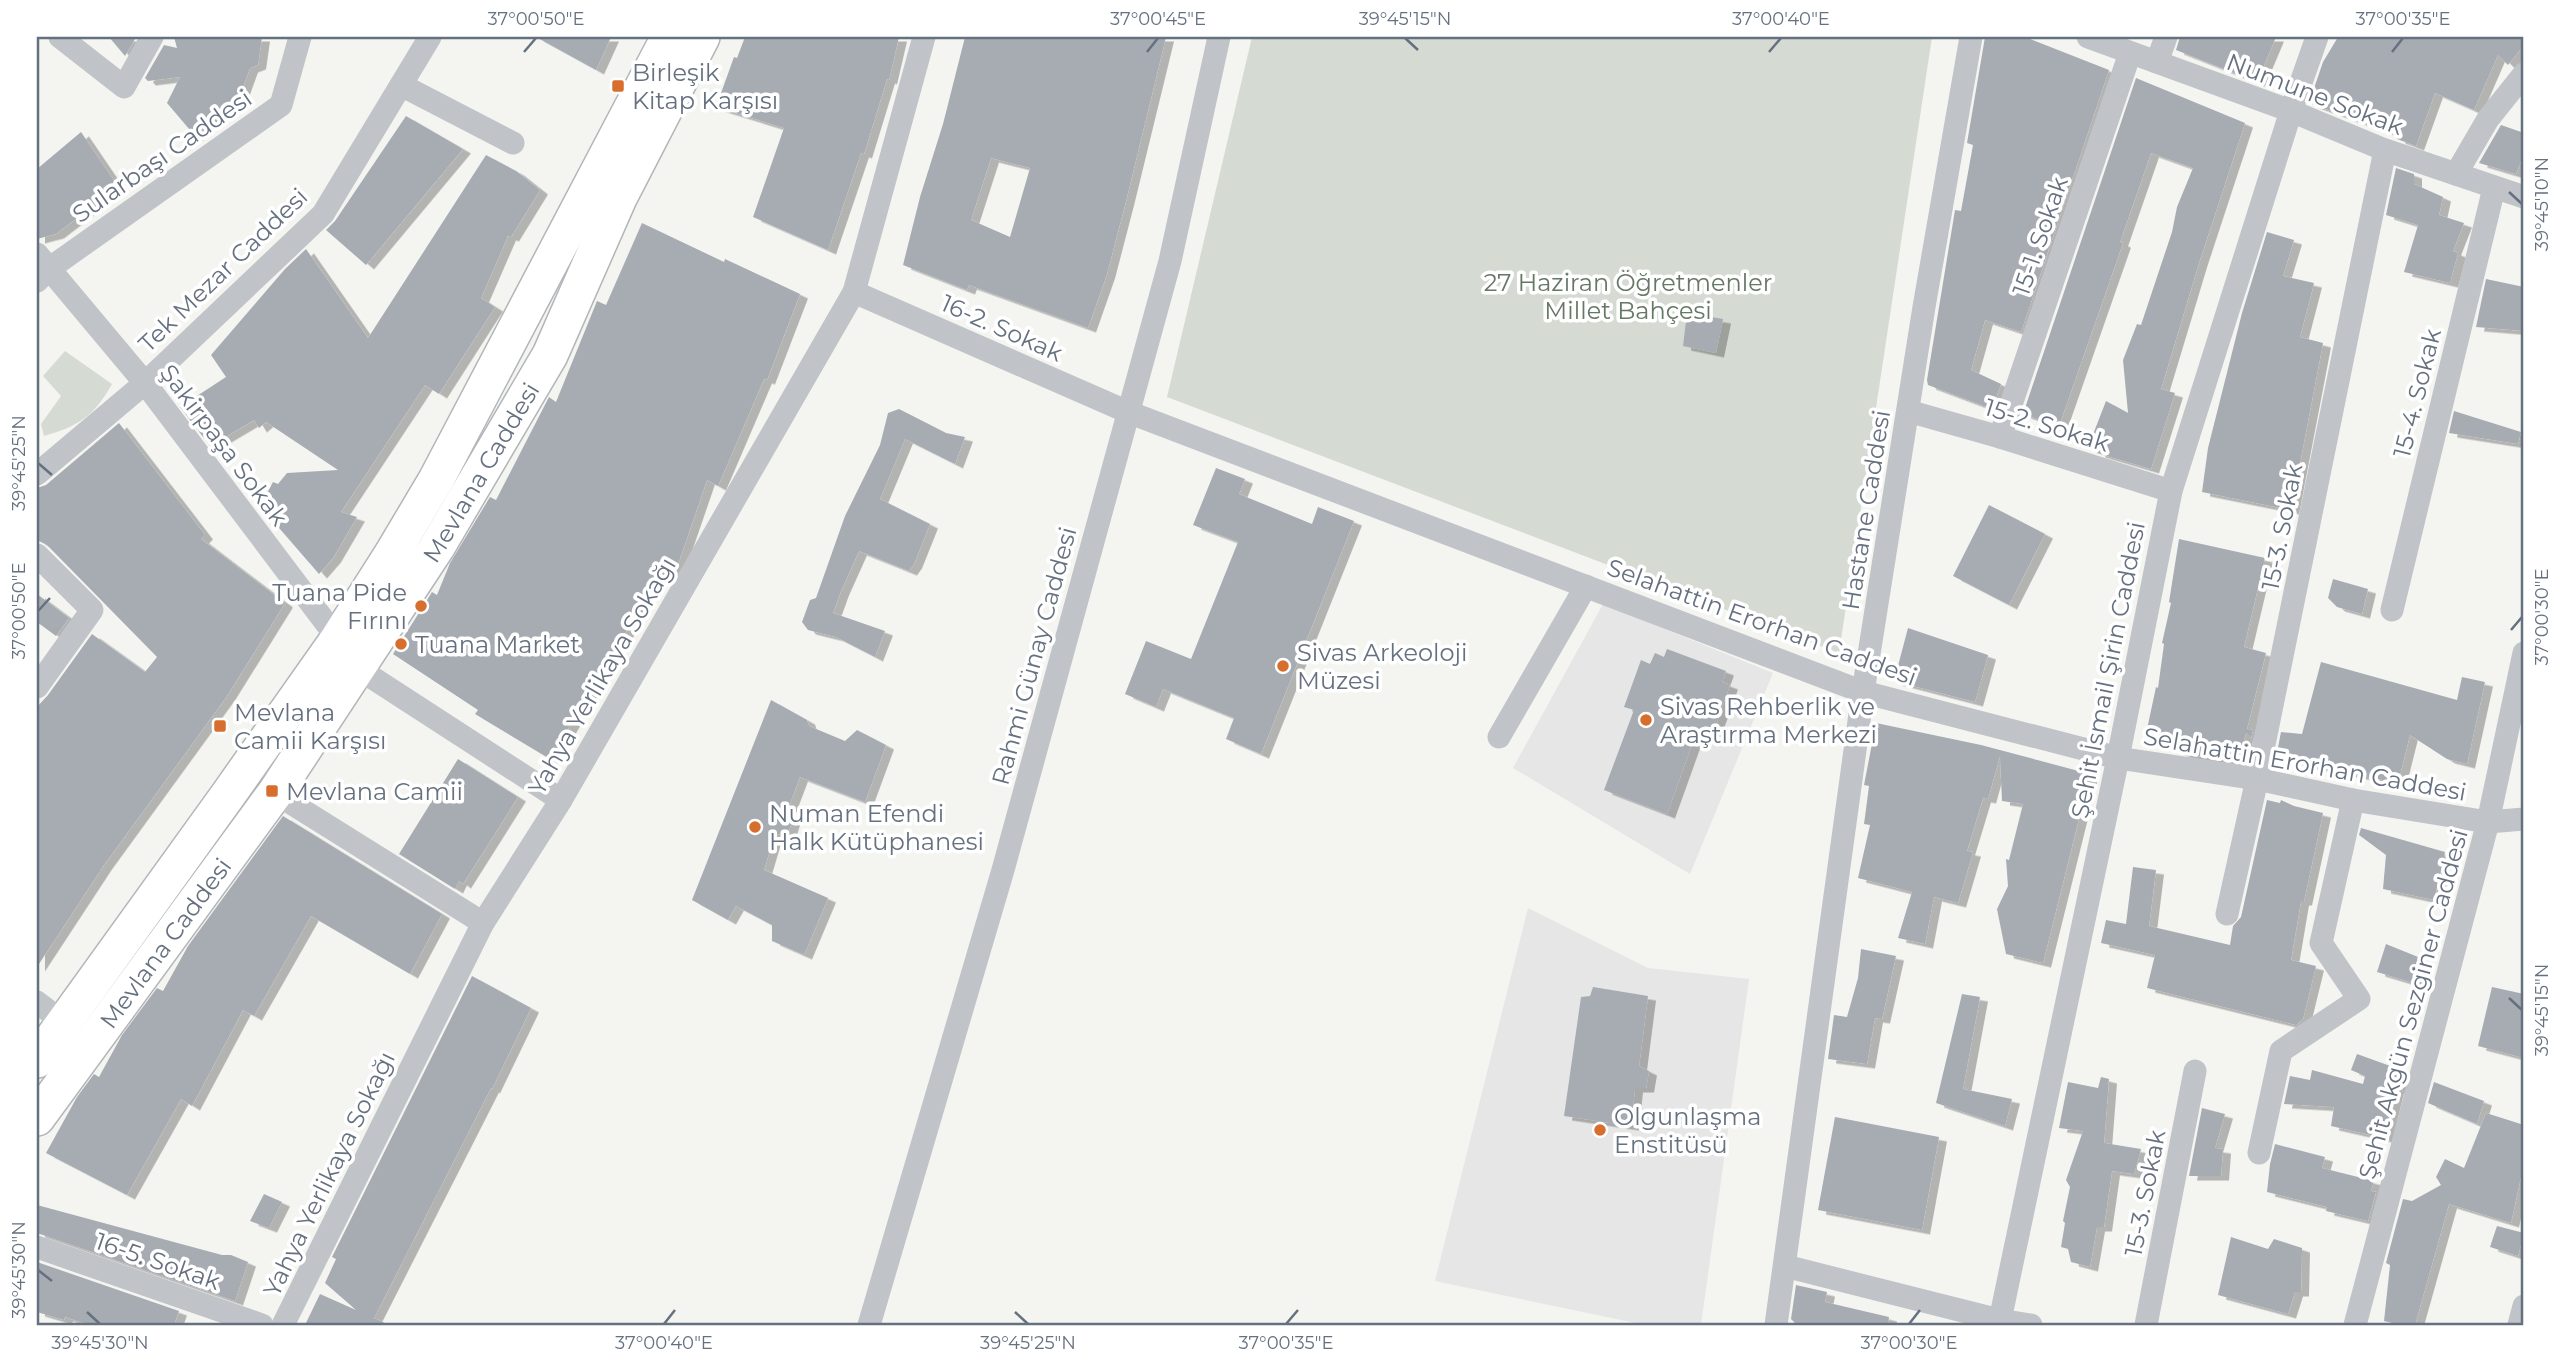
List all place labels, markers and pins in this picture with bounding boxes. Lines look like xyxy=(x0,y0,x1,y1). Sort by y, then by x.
place label: Birleşik Kitap Karşısı xyxy=(632,58,778,115)
marker: Birleşik Kitap Karşısı xyxy=(610,78,626,94)
place label: Tuana Pide Fırını xyxy=(272,578,407,635)
marker: Tuana Pide Fırını xyxy=(413,598,429,614)
place label: Tuana Market xyxy=(415,630,580,659)
marker: Tuana Market xyxy=(393,636,409,652)
place label: Sivas Arkeoloji Müzesi xyxy=(1297,638,1467,695)
marker: Sivas Arkeoloji Müzesi xyxy=(1275,658,1291,674)
place label: Sivas Rehberlik ve Araştırma Merkezi xyxy=(1660,692,1877,749)
place label: Mevlana Camii Karşısı xyxy=(234,698,386,755)
marker: Sivas Rehberlik ve Araştırma Merkezi xyxy=(1638,712,1654,728)
marker: Mevlana Camii Karşısı xyxy=(212,718,228,734)
place label: Mevlana Camii xyxy=(286,777,463,806)
marker: Mevlana Camii xyxy=(264,783,280,799)
place label: Numan Efendi Halk Kütüphanesi xyxy=(769,799,984,856)
marker: Numan Efendi Halk Kütüphanesi xyxy=(747,819,763,835)
place label: Olgunlaşma Enstitüsü xyxy=(1614,1102,1761,1159)
marker: Olgunlaşma Enstitüsü xyxy=(1592,1122,1608,1138)

